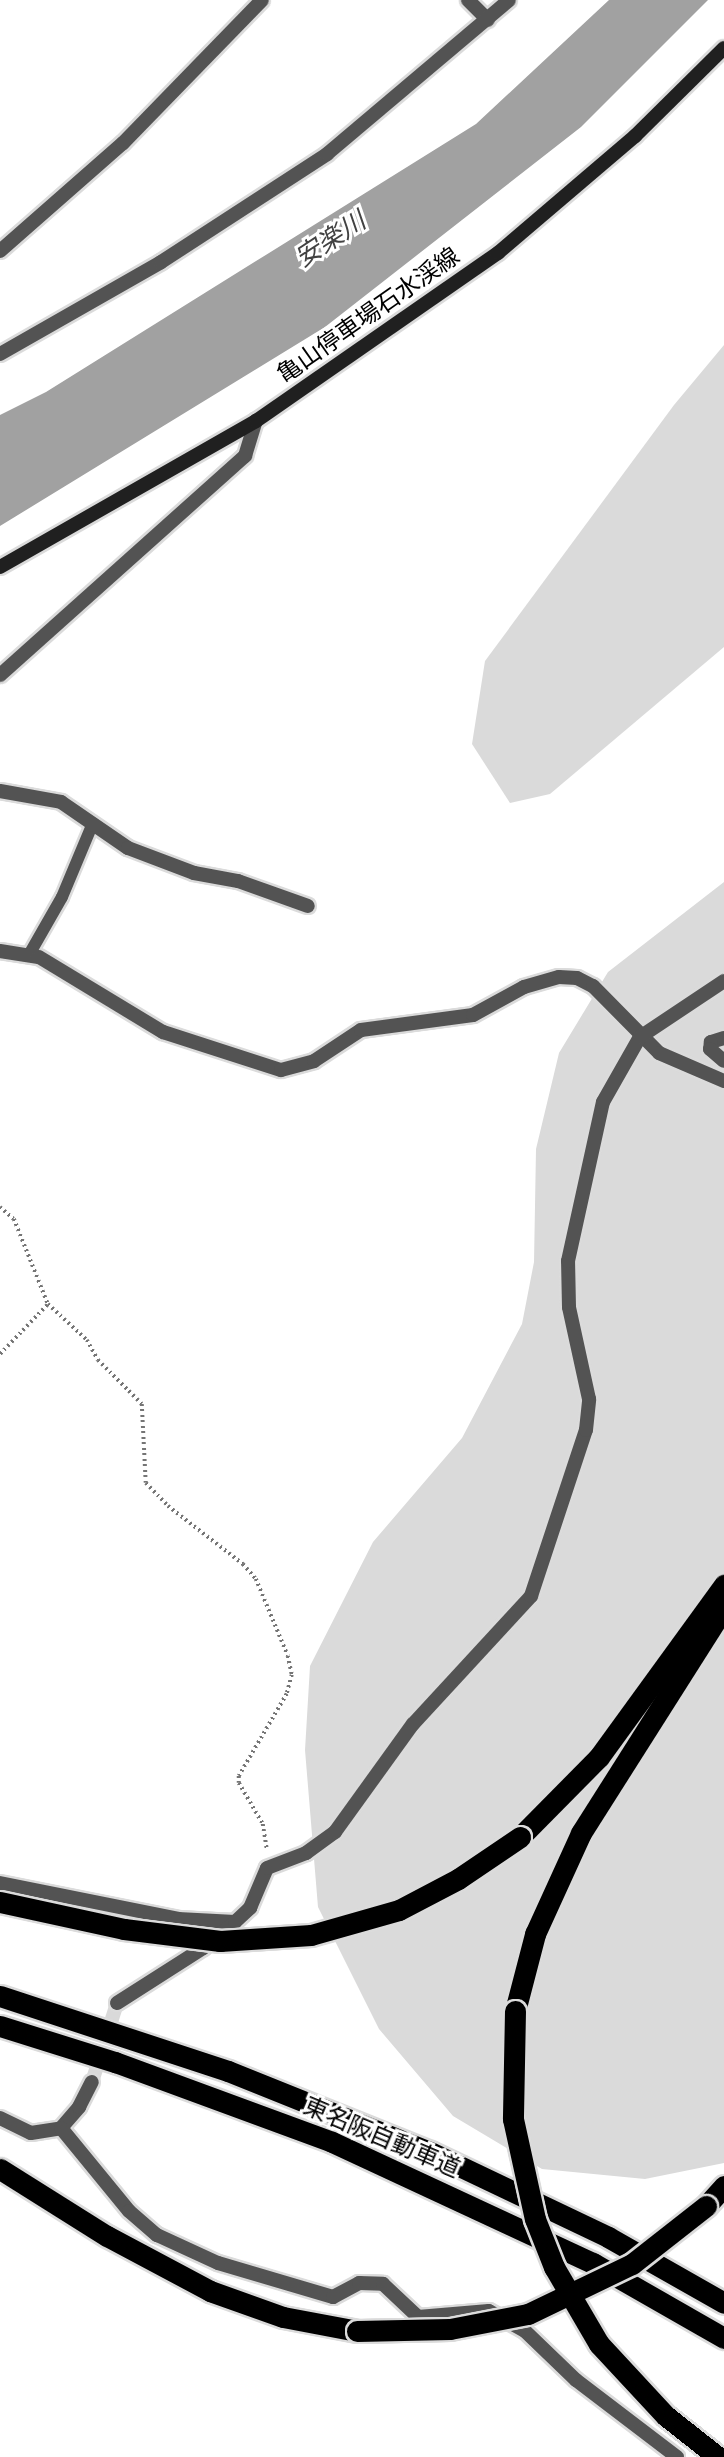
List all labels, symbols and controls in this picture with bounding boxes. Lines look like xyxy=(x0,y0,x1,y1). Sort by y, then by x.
water label: 安楽川 xyxy=(289,205,371,273)
street label: 亀山停車場石水渓線 xyxy=(271,241,465,389)
street label: 東名阪自動車道 xyxy=(299,2091,465,2183)

